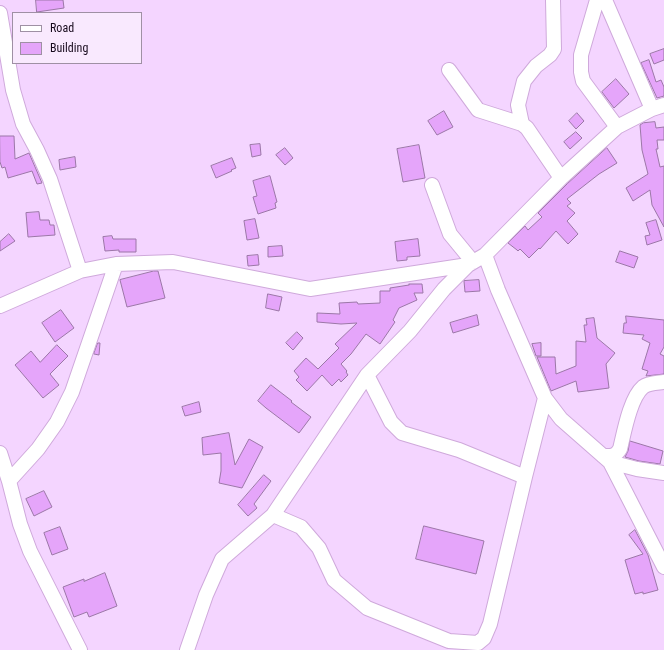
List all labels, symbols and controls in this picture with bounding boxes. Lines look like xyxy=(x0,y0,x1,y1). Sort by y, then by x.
legend xyxy=(12,12,142,64)
text: Road xyxy=(50,21,74,35)
text: Building xyxy=(50,41,88,55)

